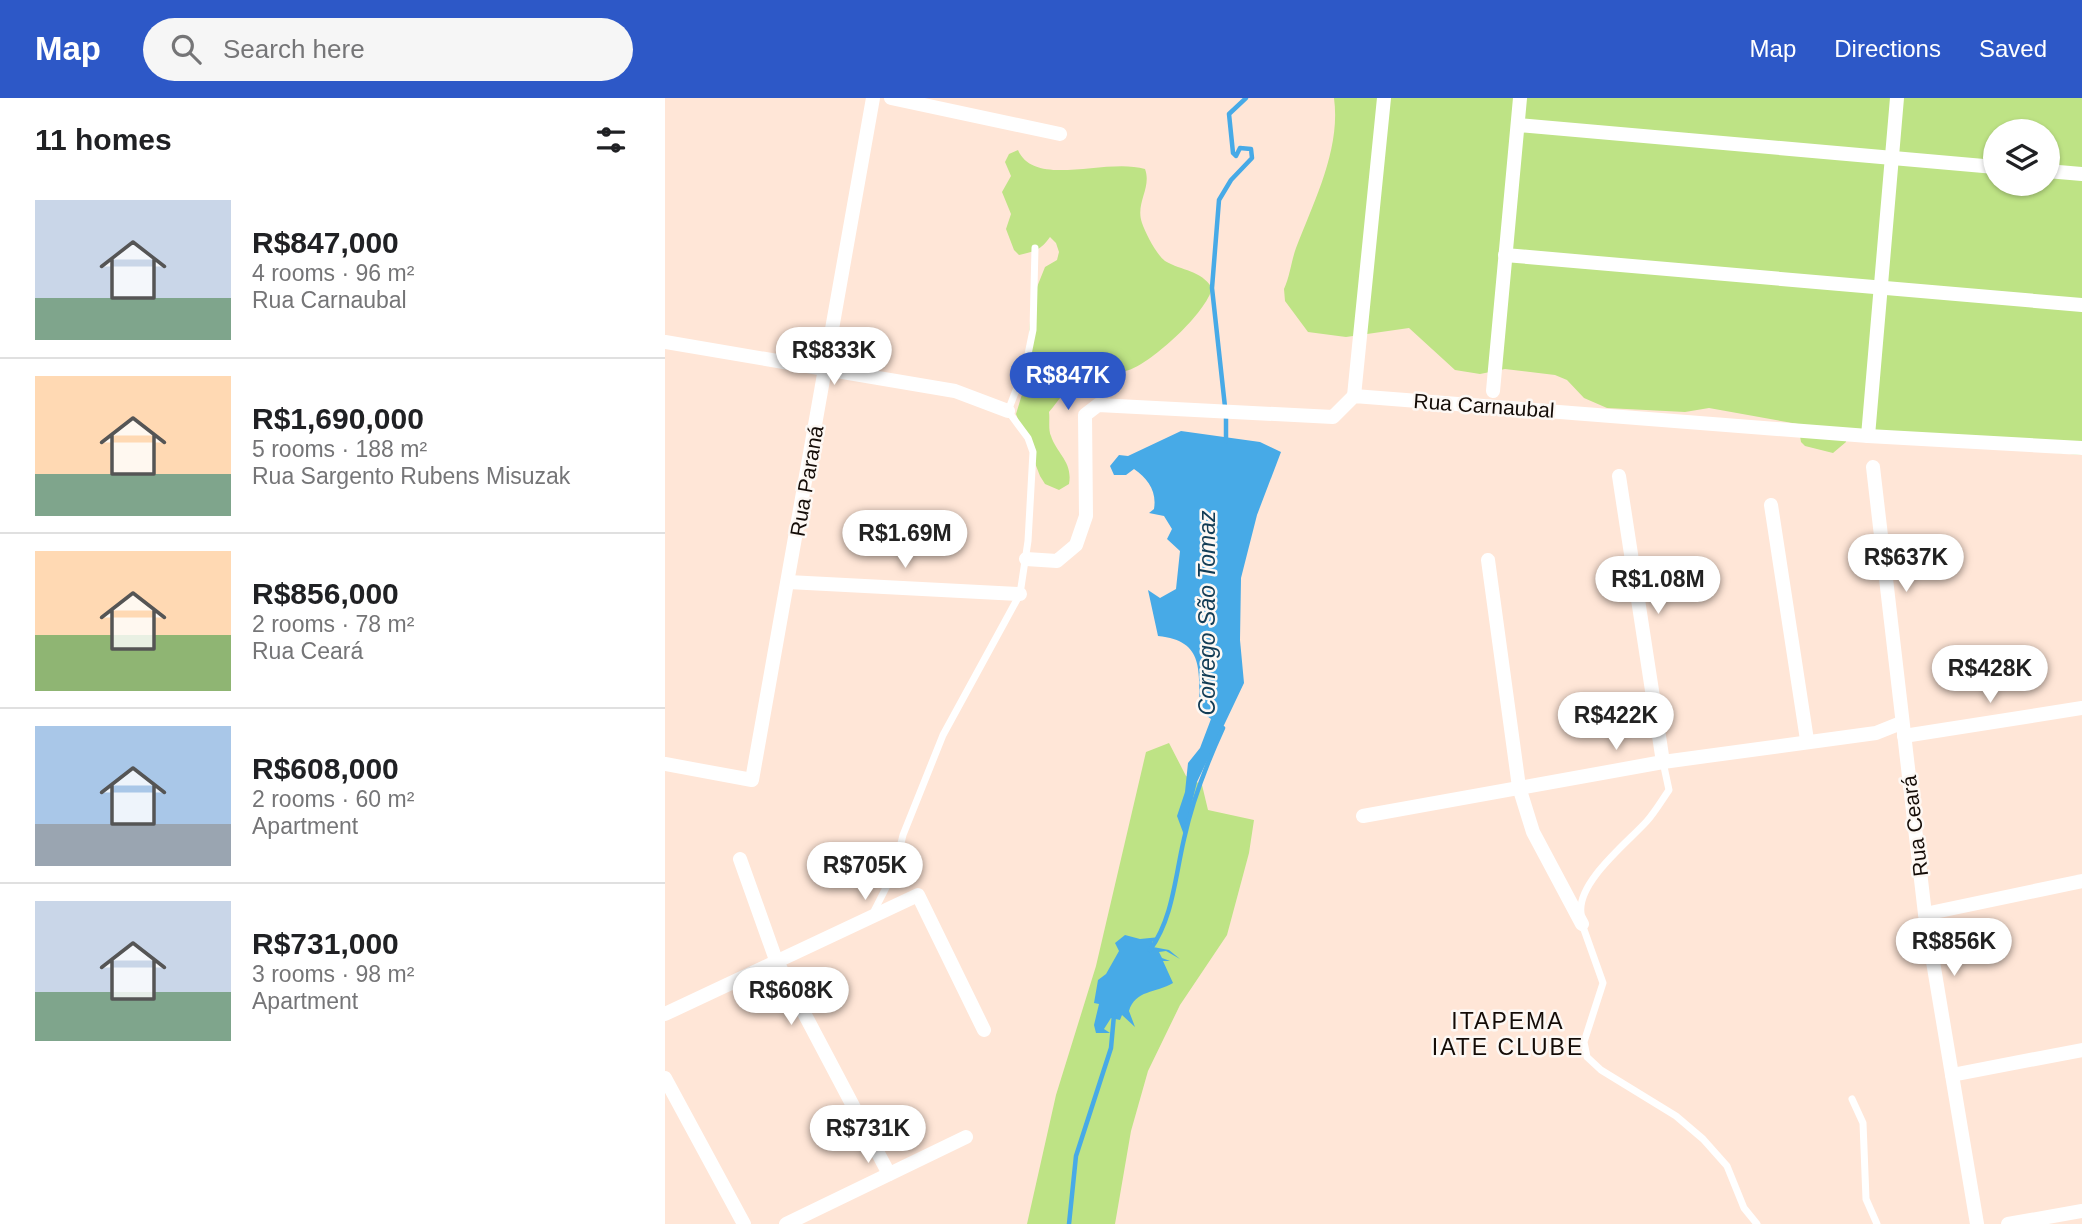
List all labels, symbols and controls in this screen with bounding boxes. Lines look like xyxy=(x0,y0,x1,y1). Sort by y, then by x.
search box xyxy=(143,18,633,81)
text: Map xyxy=(35,30,101,67)
icon: search xyxy=(167,30,205,68)
text: Search here xyxy=(223,34,365,64)
text: Map xyxy=(1750,35,1796,62)
text: Directions xyxy=(1834,35,1941,62)
text: Saved xyxy=(1979,35,2047,62)
map controls xyxy=(1983,119,2060,196)
button: layers xyxy=(1983,119,2060,196)
icon: filters xyxy=(592,121,630,159)
text: 11 homes xyxy=(35,123,172,156)
text: R$847,000 xyxy=(252,226,399,259)
icon: home xyxy=(91,228,175,312)
text: 4 rooms · 96 m² xyxy=(252,260,414,286)
text: Rua Carnaubal xyxy=(252,287,407,313)
pin: R$833K xyxy=(777,328,891,387)
text: R$833K xyxy=(792,337,876,363)
pin: R$847K xyxy=(1011,352,1125,412)
text: R$847K xyxy=(1026,362,1110,388)
street label: Rua Carnaubal xyxy=(1413,389,1555,422)
text: R$1,690,000 xyxy=(252,402,424,435)
icon: home xyxy=(91,404,175,488)
street label: Rua Paraná xyxy=(785,423,828,538)
text: 5 rooms · 188 m² xyxy=(252,436,427,462)
text: Rua Sargento Rubens Misuzak xyxy=(252,463,570,489)
pin: R$1.69M xyxy=(840,510,970,570)
water label: Corrego São Tomaz xyxy=(1194,510,1220,715)
text: R$1.69M xyxy=(858,520,952,546)
pin: R$637K xyxy=(1849,534,1963,594)
text: R$637K xyxy=(1864,544,1948,570)
pin: R$1.08M xyxy=(1593,556,1723,616)
text: R$1.08M xyxy=(1611,566,1705,592)
text: R$856,000 xyxy=(252,577,399,610)
icon: home xyxy=(91,579,175,663)
text: 2 rooms · 78 m² xyxy=(252,611,414,637)
text: Rua Ceará xyxy=(252,638,363,664)
pin: R$428K xyxy=(1933,646,2047,705)
text: R$428K xyxy=(1948,655,2032,681)
pin: R$422K xyxy=(1559,692,1673,752)
text: R$422K xyxy=(1574,702,1658,728)
text: R$608,000 xyxy=(252,752,399,785)
icon: home xyxy=(91,754,175,838)
street label: Rua Ceará xyxy=(1897,774,1932,878)
text: 2 rooms · 60 m² xyxy=(252,786,414,812)
text: Apartment xyxy=(252,813,358,839)
pin: R$705K xyxy=(808,842,922,902)
text: R$705K xyxy=(823,852,907,878)
pin: R$856K xyxy=(1897,918,2011,978)
text: R$731,000 xyxy=(252,927,399,960)
text: R$856K xyxy=(1912,928,1996,954)
icon: home xyxy=(91,929,175,1013)
text: 3 rooms · 98 m² xyxy=(252,961,414,987)
pin: R$608K xyxy=(734,968,848,1027)
text: R$608K xyxy=(749,977,833,1003)
text: Apartment xyxy=(252,988,358,1014)
district label: ITAPEMA IATE CLUBE xyxy=(1432,1008,1584,1060)
pin: R$731K xyxy=(811,1105,925,1165)
text: R$731K xyxy=(826,1115,910,1141)

